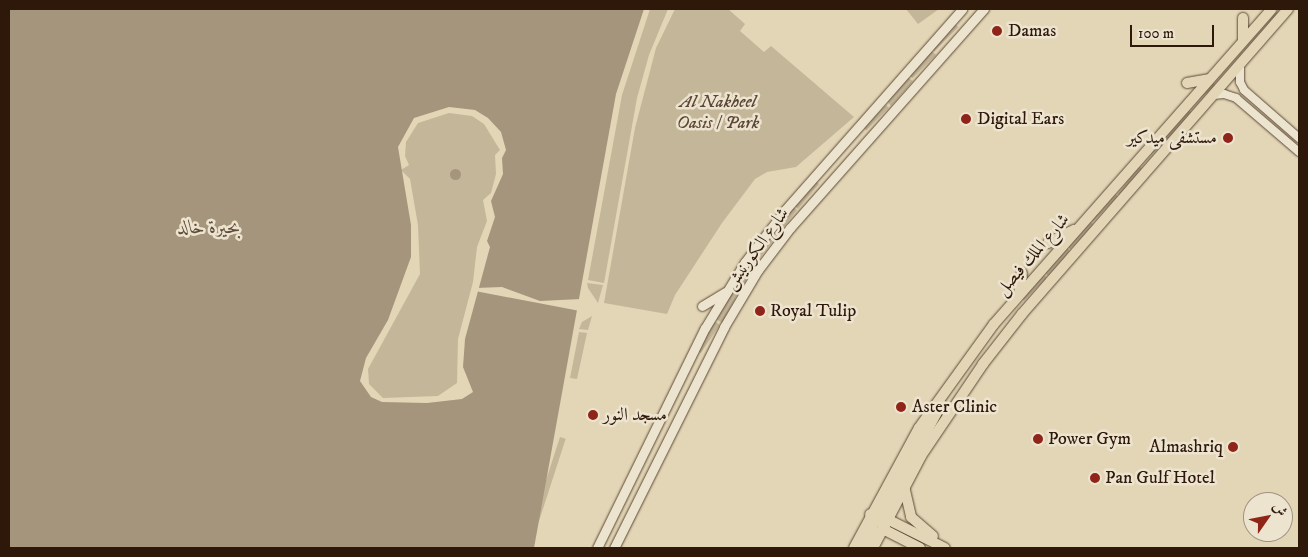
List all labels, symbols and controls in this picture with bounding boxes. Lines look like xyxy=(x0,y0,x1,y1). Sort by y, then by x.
scale bar xyxy=(1133,15,1217,47)
place label: Damas xyxy=(1008,20,1056,42)
marker: Damas xyxy=(990,24,1004,38)
text: 100 m xyxy=(1138,24,1174,43)
park label: Al Nakheel Oasis / Park xyxy=(677,92,759,134)
place label: Digital Ears xyxy=(977,108,1064,130)
marker: Digital Ears xyxy=(959,112,973,126)
place label: مستشفى ميدكير xyxy=(1127,127,1217,149)
marker: مستشفى ميدكير xyxy=(1221,131,1235,145)
street label: شارع الكورنيش xyxy=(720,204,794,294)
street label: شارع الملك فيصل xyxy=(991,210,1075,300)
water label: بحيرة خالد xyxy=(177,217,241,239)
place label: Royal Tulip xyxy=(770,300,856,322)
marker: Royal Tulip xyxy=(754,305,766,317)
place label: Aster Clinic xyxy=(912,396,997,418)
marker: Aster Clinic xyxy=(894,400,908,414)
place label: مسجد النور xyxy=(603,404,667,426)
marker: مسجد النور xyxy=(587,409,599,421)
place label: Power Gym xyxy=(1048,428,1131,450)
marker: Power Gym xyxy=(1032,433,1044,445)
place label: Almashriq xyxy=(1149,436,1223,458)
marker: Almashriq xyxy=(1227,441,1239,453)
place label: Pan Gulf Hotel xyxy=(1105,467,1215,489)
marker: Pan Gulf Hotel xyxy=(1089,472,1101,484)
north arrow xyxy=(1243,492,1293,542)
text: ش xyxy=(1268,499,1291,520)

